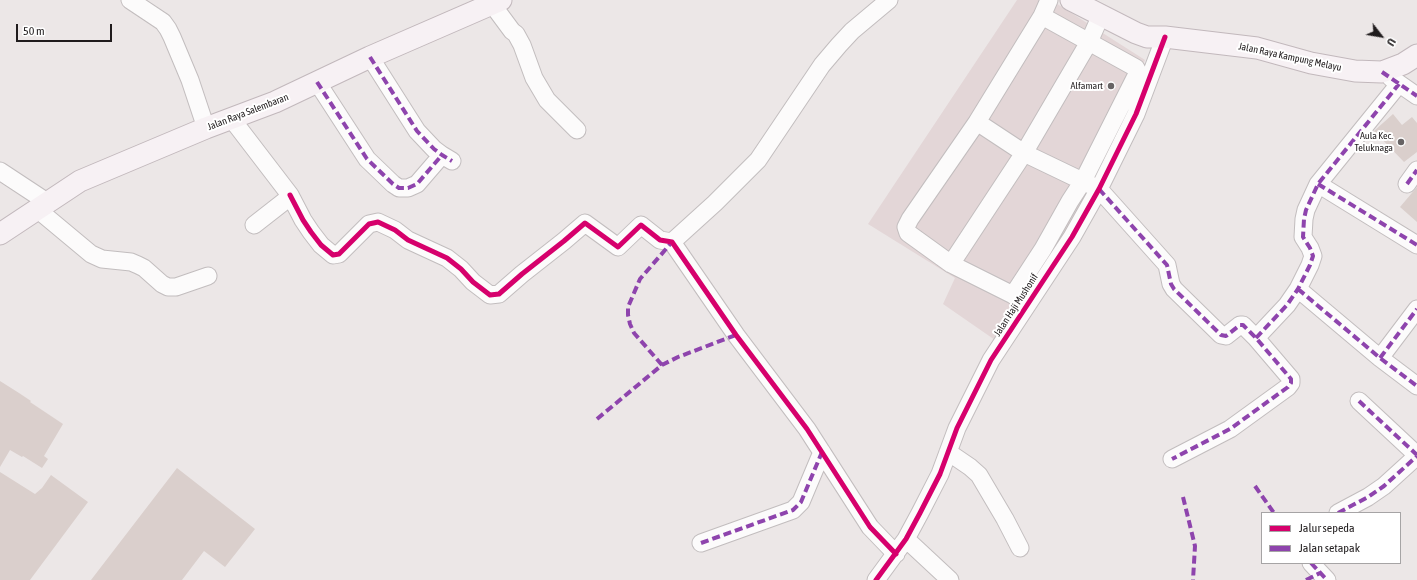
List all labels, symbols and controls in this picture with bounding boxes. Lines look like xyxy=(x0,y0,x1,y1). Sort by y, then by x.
scale bar xyxy=(18,16,114,42)
north arrow xyxy=(1361,16,1401,56)
text: 50 m xyxy=(23,24,45,38)
text: U xyxy=(1384,36,1398,48)
street label: Jalan Raya Kampung Melayu xyxy=(1237,40,1343,74)
place label: Alfamart xyxy=(1070,80,1103,92)
marker: Alfamart xyxy=(1106,81,1116,91)
street label: Jalan Raya Salembaran xyxy=(206,91,290,133)
place label: Aula Kec. Teluknaga xyxy=(1355,130,1393,154)
marker: Aula Kec. Teluknaga xyxy=(1396,137,1406,147)
street label: Jalan Haji Mushonif xyxy=(991,271,1041,339)
legend xyxy=(1261,512,1401,564)
text: Jalur sepeda xyxy=(1299,521,1355,535)
text: Jalan setapak xyxy=(1299,541,1360,555)

